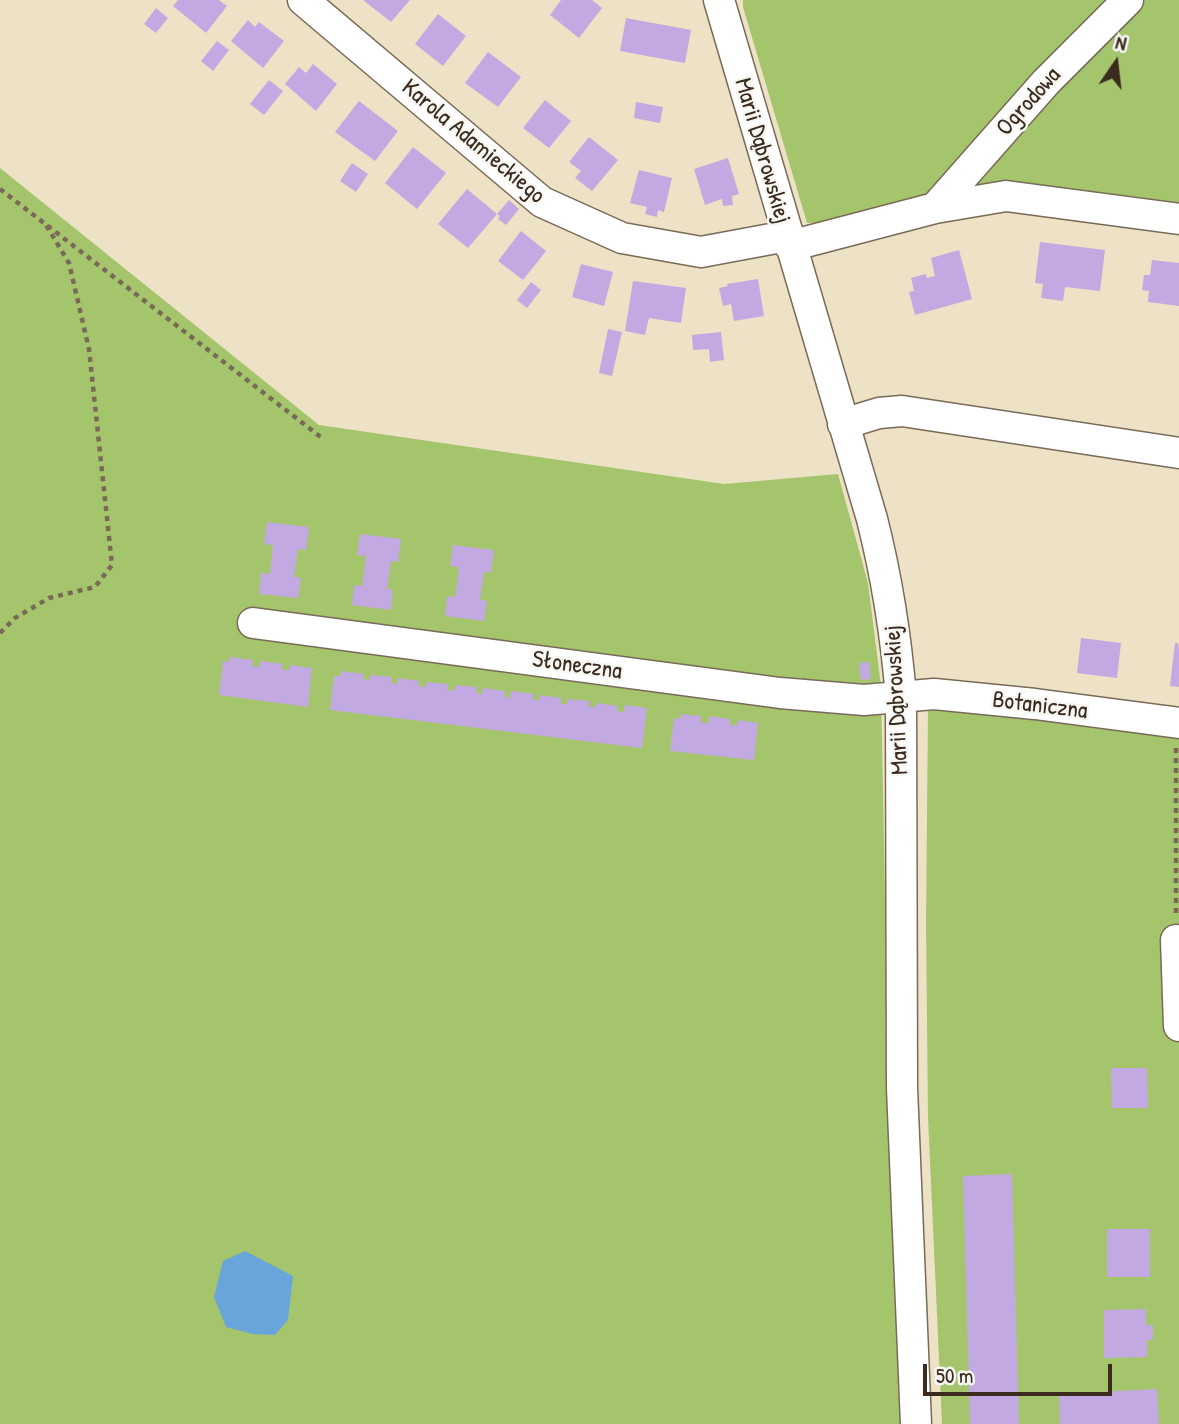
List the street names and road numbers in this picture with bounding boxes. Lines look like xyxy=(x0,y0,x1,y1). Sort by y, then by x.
street label: Ogrodowa xyxy=(991,62,1067,142)
street label: Karola Adamieckiego xyxy=(395,74,551,210)
street label: Marii Dąbrowskiej xyxy=(728,75,796,227)
street label: Marii Dąbrowskiej xyxy=(879,625,915,775)
street label: Słoneczna xyxy=(530,645,624,687)
street label: Botaniczna xyxy=(991,686,1089,726)

